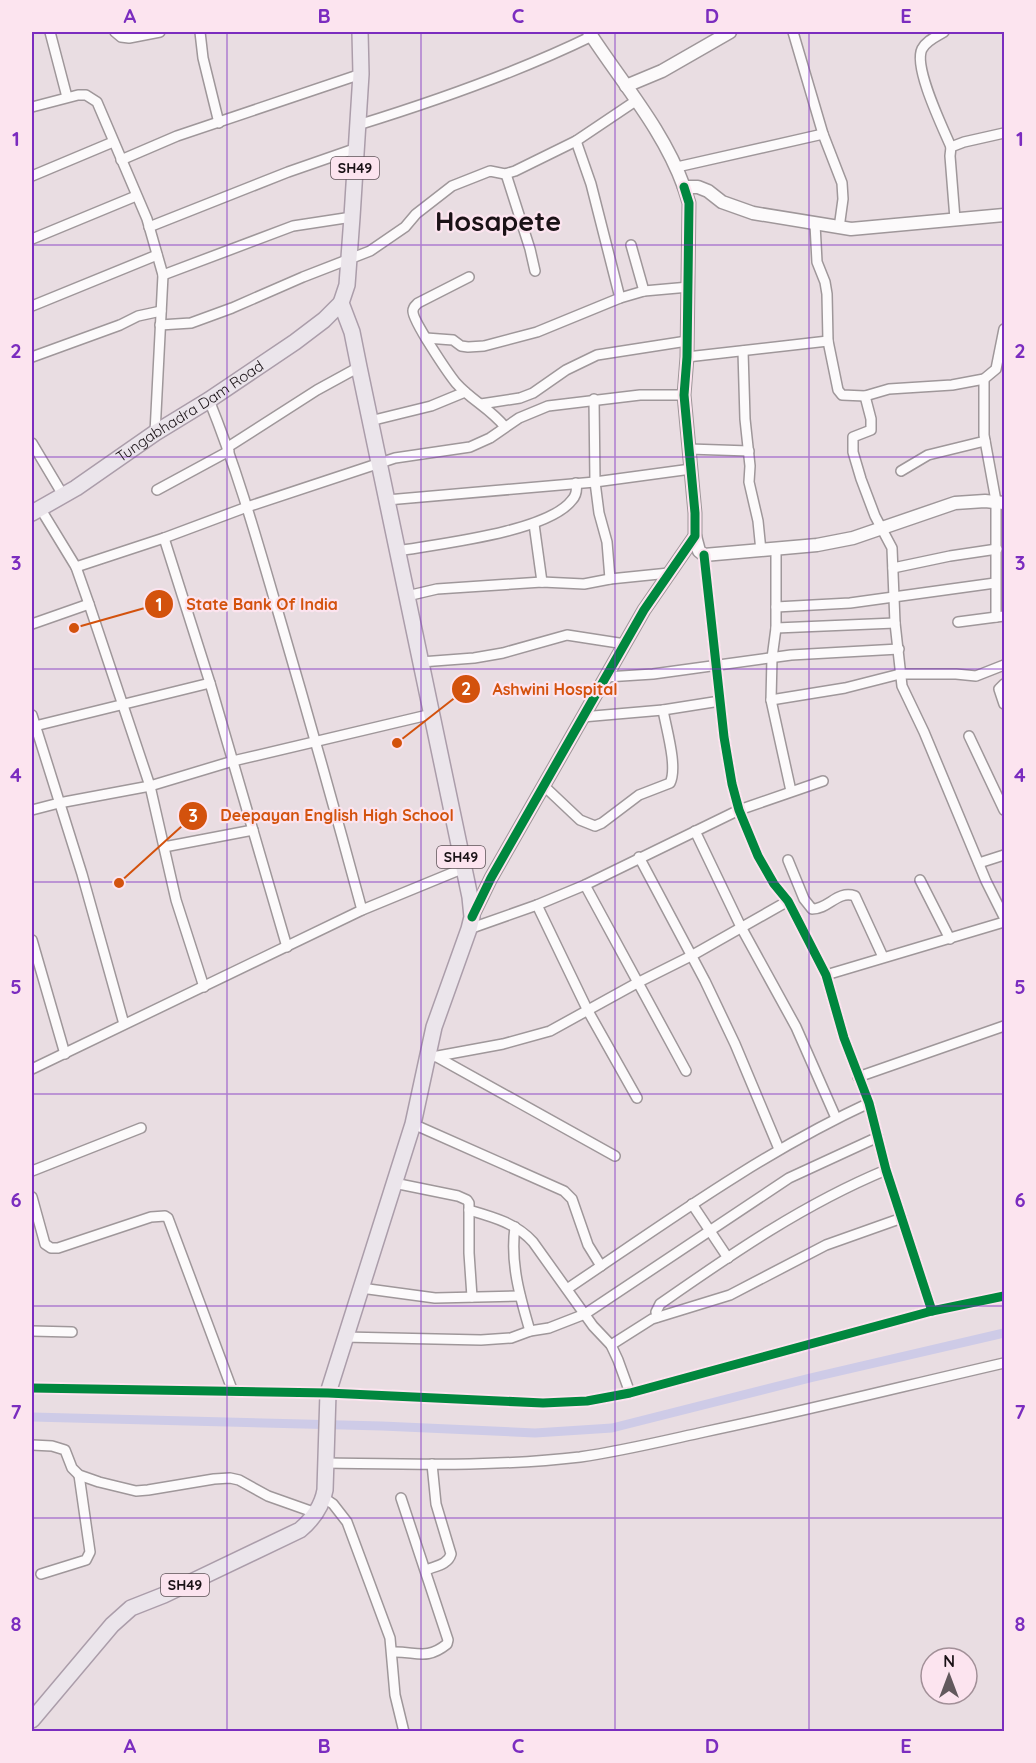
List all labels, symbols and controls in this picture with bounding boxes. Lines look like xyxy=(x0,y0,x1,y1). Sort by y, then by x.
text: A xyxy=(124,3,137,28)
text: B xyxy=(317,3,331,28)
text: C xyxy=(512,3,525,28)
text: D xyxy=(705,3,719,28)
text: E xyxy=(900,3,912,28)
text: 1 xyxy=(12,126,20,151)
text: 1 xyxy=(1016,126,1024,151)
road number: SH49 xyxy=(331,157,379,179)
district label: Hosapete xyxy=(435,204,561,238)
text: 2 xyxy=(10,338,22,363)
text: 2 xyxy=(1014,338,1026,363)
street label: Tungabhadra Dam Road xyxy=(112,356,267,466)
text: 3 xyxy=(11,550,21,575)
text: 3 xyxy=(1015,550,1025,575)
callout: State Bank Of India xyxy=(144,587,350,621)
text: 1 xyxy=(155,593,163,616)
text: State Bank Of India xyxy=(186,594,338,614)
callout: Ashwini Hospital xyxy=(451,672,630,706)
text: 2 xyxy=(461,677,471,700)
text: Ashwini Hospital xyxy=(492,679,618,699)
text: 4 xyxy=(10,762,22,787)
text: 4 xyxy=(1014,762,1026,787)
callout: Deepayan English High School xyxy=(178,799,466,833)
text: 3 xyxy=(188,804,198,827)
text: Deepayan English High School xyxy=(220,805,454,825)
road number: SH49 xyxy=(437,846,485,868)
text: 5 xyxy=(10,974,22,999)
text: 5 xyxy=(1014,974,1026,999)
text: 6 xyxy=(10,1187,22,1212)
text: 6 xyxy=(1014,1187,1026,1212)
text: 7 xyxy=(11,1399,22,1424)
text: 7 xyxy=(1015,1399,1026,1424)
road number: SH49 xyxy=(161,1574,209,1596)
text: 8 xyxy=(11,1611,22,1636)
text: 8 xyxy=(1015,1611,1026,1636)
north arrow xyxy=(919,1646,979,1706)
text: N xyxy=(943,1651,955,1671)
text: A xyxy=(124,1733,137,1758)
text: B xyxy=(317,1733,331,1758)
text: C xyxy=(512,1733,525,1758)
text: D xyxy=(705,1733,719,1758)
text: E xyxy=(900,1733,912,1758)

